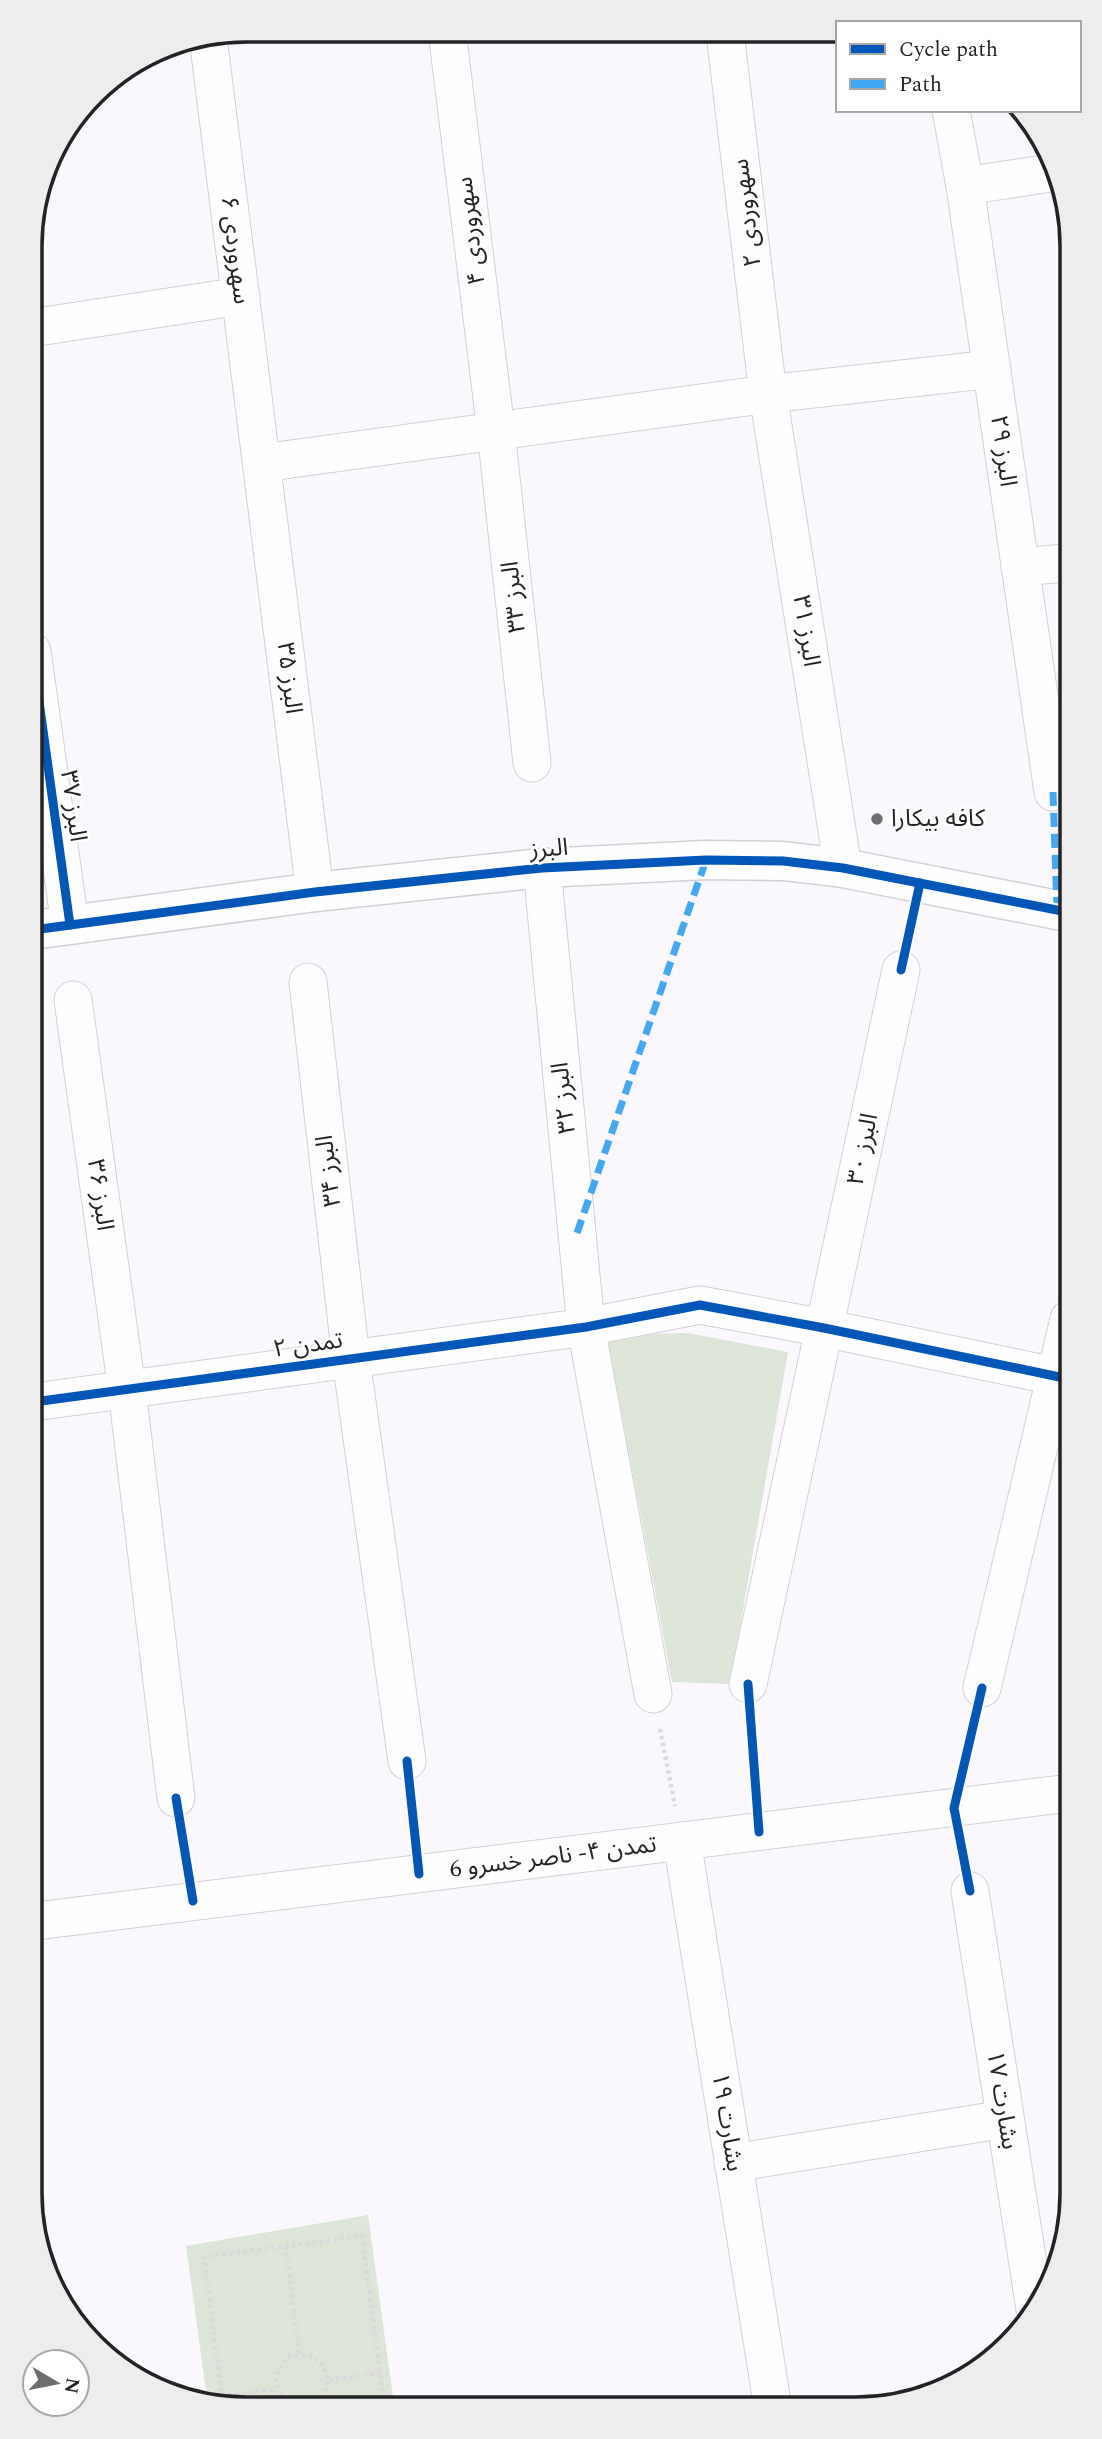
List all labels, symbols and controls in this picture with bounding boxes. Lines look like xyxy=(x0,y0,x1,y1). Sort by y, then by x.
legend xyxy=(836,21,1081,112)
text: Cycle path xyxy=(899,34,998,66)
text: Path xyxy=(899,69,942,101)
street label: سهروردی ۲ xyxy=(723,157,771,269)
street label: سهروردی ۴ xyxy=(447,175,495,287)
street label: سهروردی ۶ xyxy=(211,194,259,306)
street label: البرز ۲۹ xyxy=(980,413,1026,489)
street label: البرز ۳۳ xyxy=(492,559,536,635)
street label: البرز ۳۱ xyxy=(783,593,829,669)
street label: البرز ۳۵ xyxy=(267,640,311,716)
street label: البرز ۳۷ xyxy=(50,768,96,844)
place label: کافه بیکارا xyxy=(891,801,986,837)
marker: کافه بیکارا xyxy=(869,811,885,827)
street label: البرز xyxy=(528,830,569,868)
street label: البرز ۳۲ xyxy=(542,1060,586,1136)
street label: البرز ۳۰ xyxy=(838,1110,888,1188)
street label: البرز ۳۴ xyxy=(307,1133,351,1209)
street label: البرز ۳۶ xyxy=(77,1157,123,1233)
street label: تمدن ۲ xyxy=(271,1322,345,1368)
street label: تمدن ۴- ناصر خسرو 6 xyxy=(447,1826,659,1888)
street label: بشارت ۱۷ xyxy=(976,2048,1028,2152)
street label: بشارت ۱۹ xyxy=(701,2070,753,2174)
north arrow xyxy=(21,2348,91,2418)
text: N xyxy=(56,2376,87,2396)

